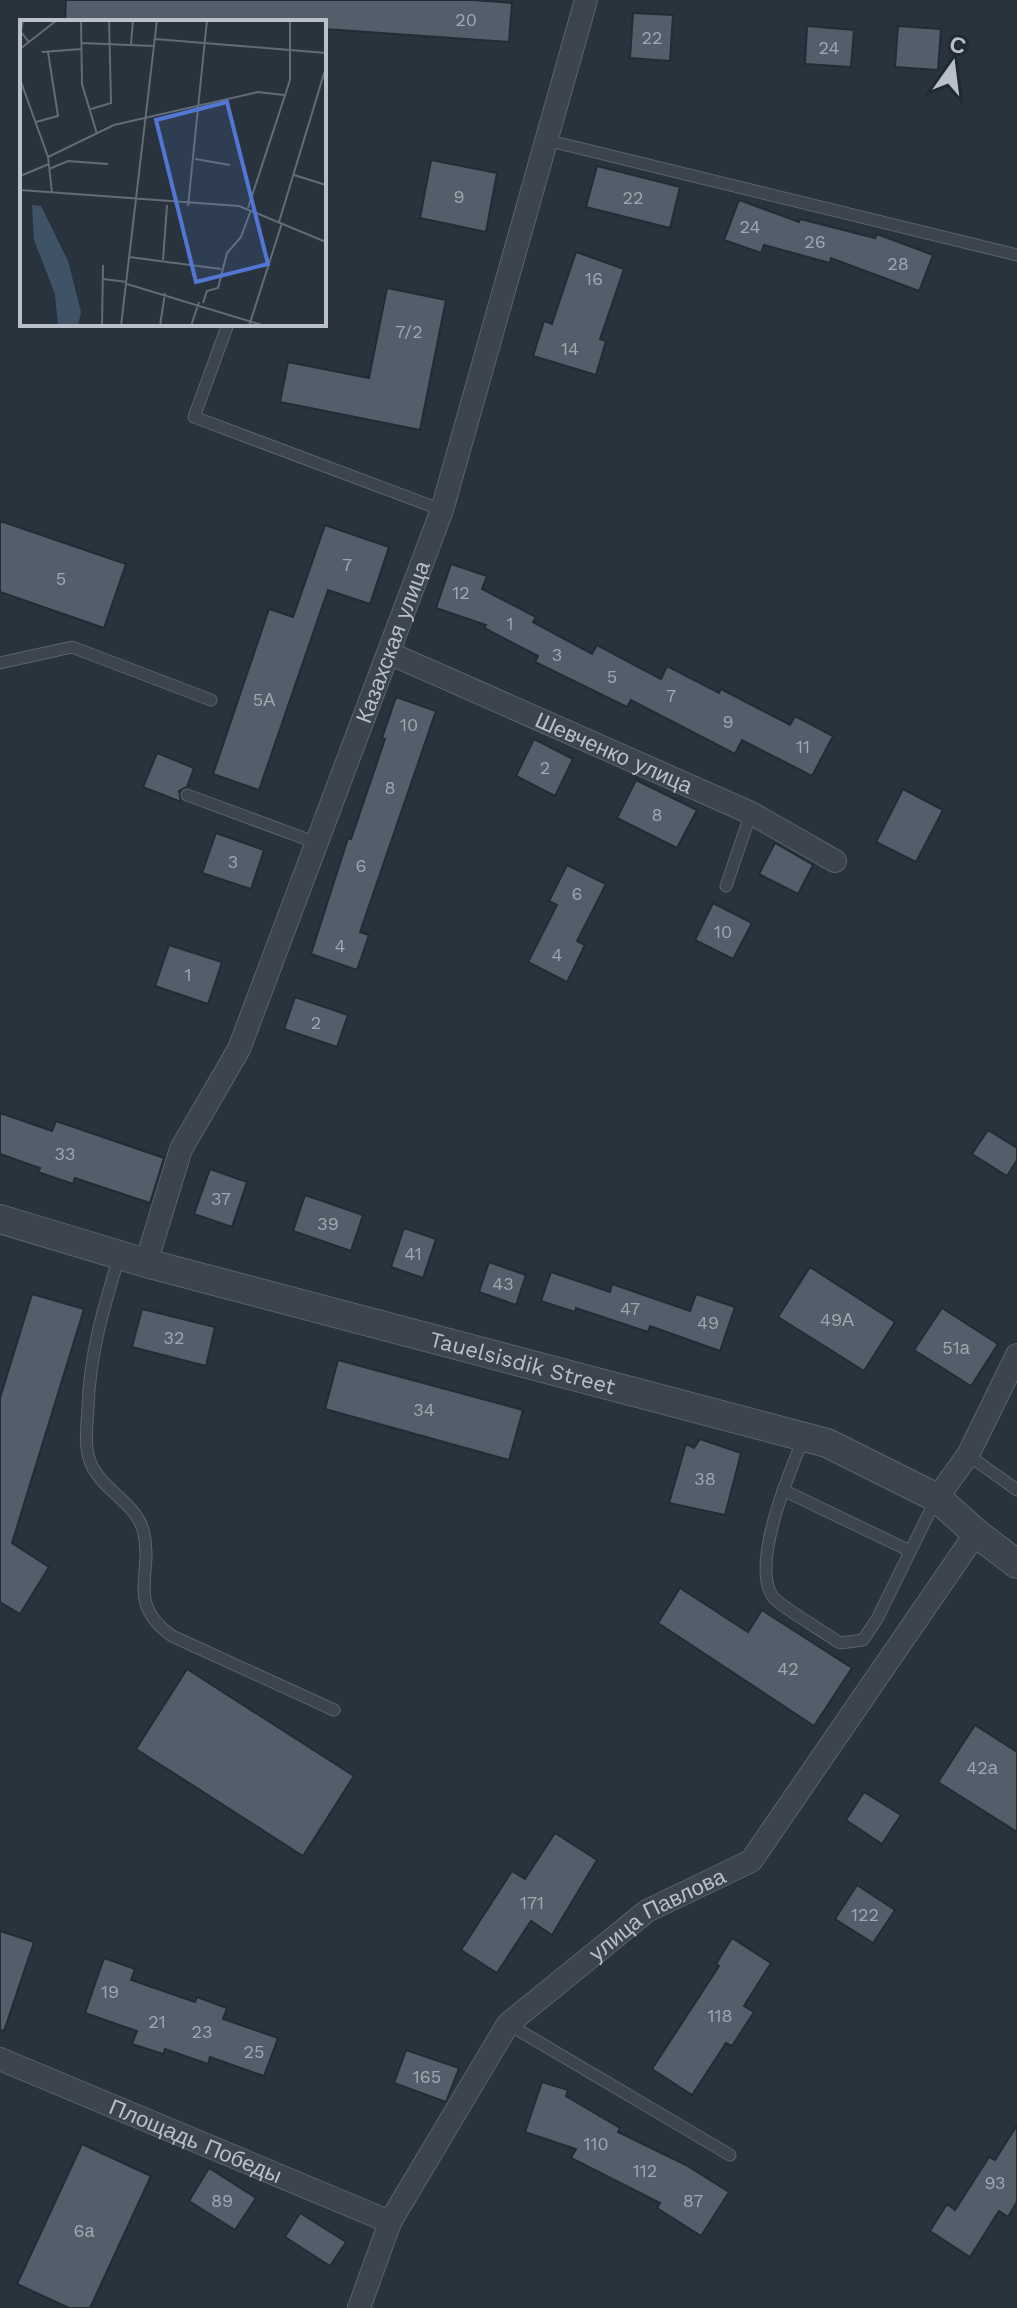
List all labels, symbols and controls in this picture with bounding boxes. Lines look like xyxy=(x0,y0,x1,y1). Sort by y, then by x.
house number: 20 xyxy=(455,9,477,30)
inset map xyxy=(20,20,326,326)
north arrow xyxy=(913,24,993,104)
house number: 22 xyxy=(642,27,663,48)
text: С xyxy=(947,31,969,59)
house number: 24 xyxy=(819,37,839,58)
house number: 9 xyxy=(453,186,465,207)
house number: 22 xyxy=(623,187,644,208)
house number: 24 xyxy=(740,216,760,237)
house number: 26 xyxy=(804,231,826,252)
house number: 28 xyxy=(887,253,909,274)
house number: 16 xyxy=(585,268,603,289)
house number: 7/2 xyxy=(395,321,423,342)
house number: 14 xyxy=(561,338,579,359)
house number: 7 xyxy=(342,554,352,575)
street label: Казахская улица xyxy=(350,557,435,726)
house number: 5 xyxy=(56,568,66,589)
house number: 12 xyxy=(452,582,470,603)
house number: 1 xyxy=(506,613,514,634)
house number: 3 xyxy=(552,644,562,665)
house number: 5 xyxy=(607,666,617,687)
house number: 7 xyxy=(666,685,676,706)
house number: 5А xyxy=(253,689,275,710)
street label: Шевченко улица xyxy=(532,707,697,798)
house number: 9 xyxy=(722,711,734,732)
house number: 10 xyxy=(400,714,418,735)
house number: 11 xyxy=(796,736,810,757)
house number: 2 xyxy=(540,757,550,778)
house number: 8 xyxy=(384,777,396,798)
house number: 8 xyxy=(651,804,663,825)
house number: 3 xyxy=(228,851,238,872)
house number: 6 xyxy=(356,855,366,876)
house number: 6 xyxy=(572,883,582,904)
house number: 10 xyxy=(714,921,732,942)
house number: 4 xyxy=(335,935,346,956)
house number: 4 xyxy=(552,944,563,965)
house number: 1 xyxy=(184,964,192,985)
house number: 2 xyxy=(311,1012,321,1033)
house number: 33 xyxy=(55,1143,76,1164)
house number: 37 xyxy=(211,1188,231,1209)
house number: 39 xyxy=(317,1213,339,1234)
house number: 41 xyxy=(404,1243,422,1264)
house number: 43 xyxy=(492,1273,514,1294)
house number: 47 xyxy=(620,1298,640,1319)
house number: 49А xyxy=(820,1309,854,1330)
house number: 49 xyxy=(697,1312,719,1333)
street label: Tauelsisdik Street xyxy=(427,1326,618,1399)
house number: 32 xyxy=(164,1327,185,1348)
house number: 51а xyxy=(942,1337,971,1358)
house number: 34 xyxy=(413,1399,435,1420)
house number: 38 xyxy=(694,1468,716,1489)
house number: 42 xyxy=(777,1658,799,1679)
house number: 42а xyxy=(966,1757,999,1778)
street label: улица Павлова xyxy=(584,1863,730,1966)
house number: 171 xyxy=(520,1892,544,1913)
house number: 122 xyxy=(851,1904,879,1925)
house number: 19 xyxy=(101,1981,119,2002)
house number: 118 xyxy=(707,2005,733,2026)
house number: 21 xyxy=(148,2011,166,2032)
house number: 23 xyxy=(192,2021,213,2042)
house number: 25 xyxy=(244,2041,264,2062)
house number: 165 xyxy=(413,2066,441,2087)
street label: Площадь Победы xyxy=(106,2094,285,2188)
house number: 110 xyxy=(583,2133,609,2154)
house number: 112 xyxy=(633,2160,657,2181)
house number: 93 xyxy=(984,2172,1006,2193)
house number: 89 xyxy=(211,2190,233,2211)
house number: 87 xyxy=(683,2190,703,2211)
house number: 6а xyxy=(74,2220,95,2241)

